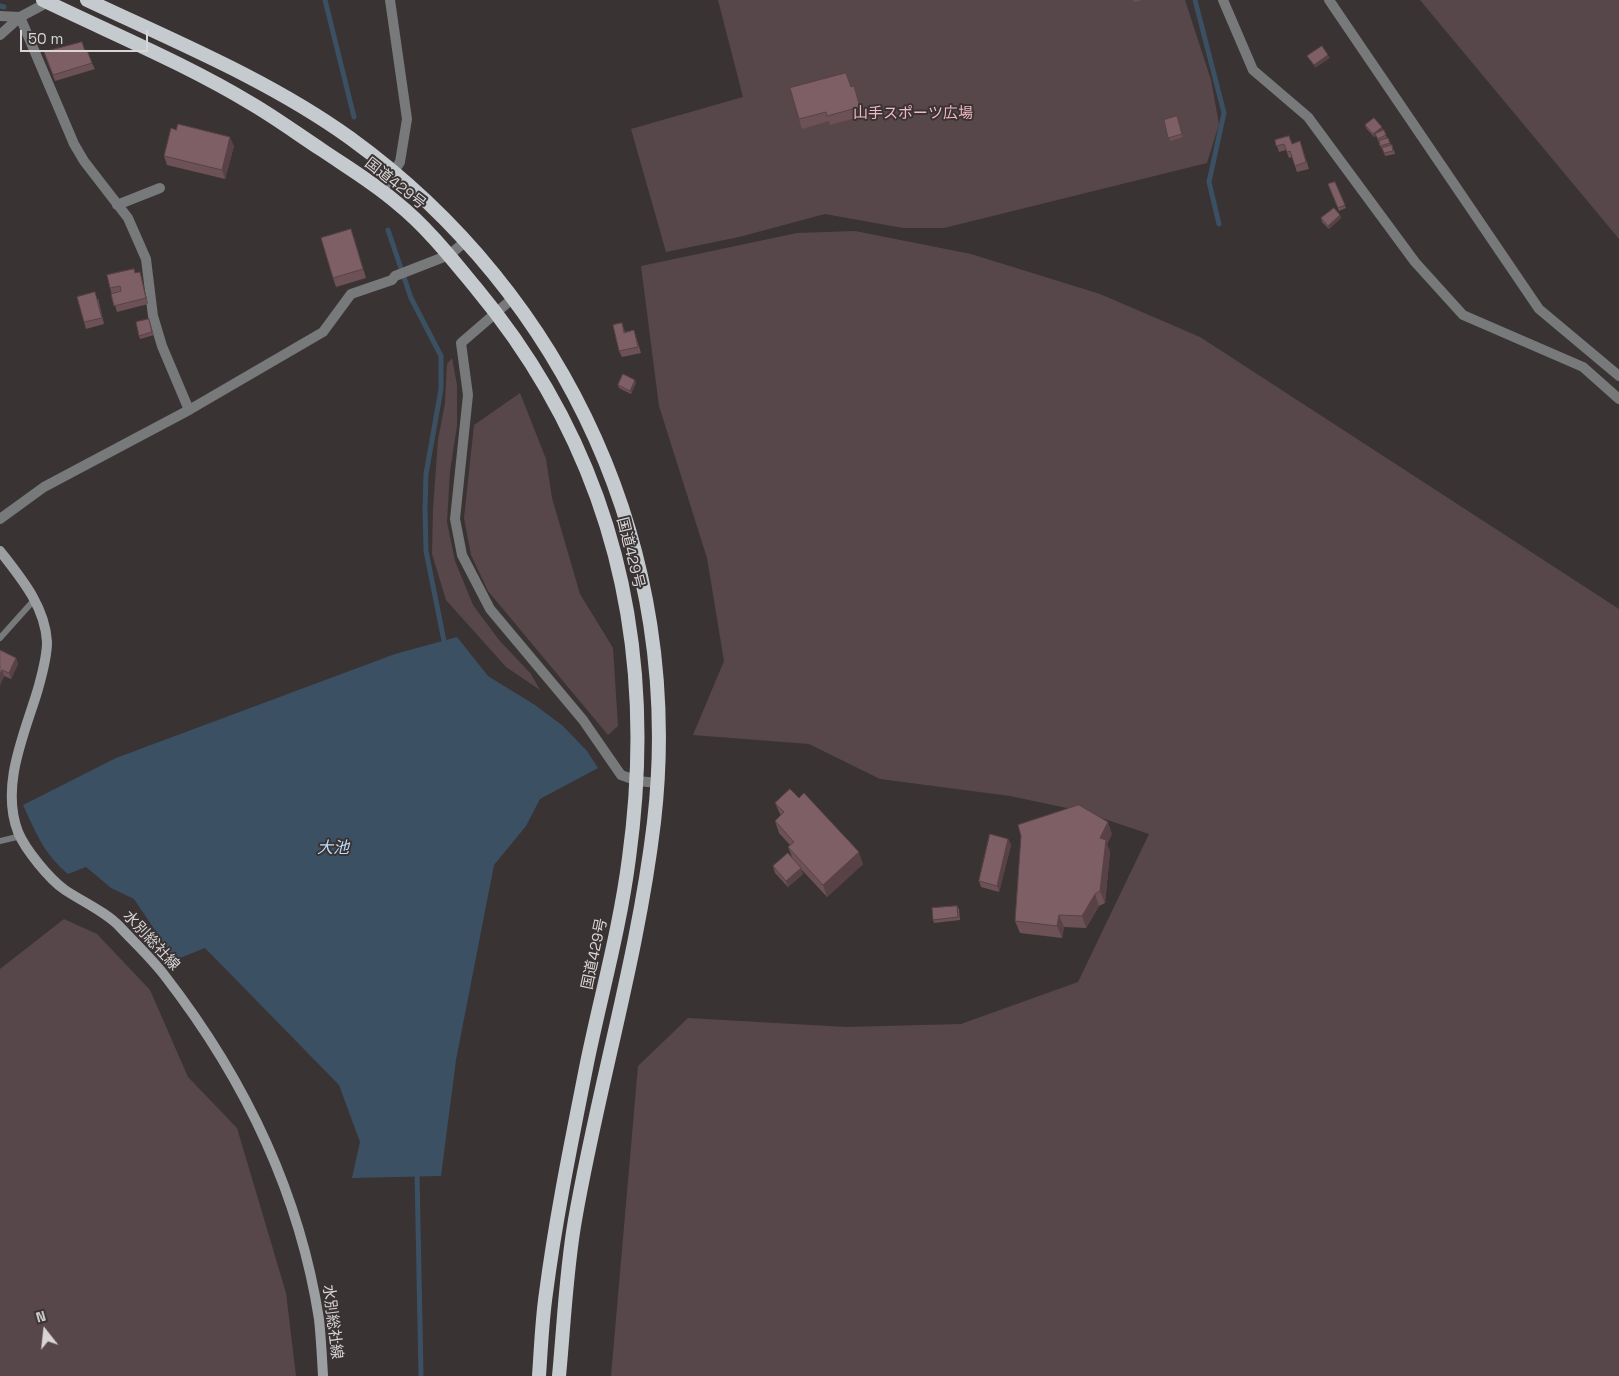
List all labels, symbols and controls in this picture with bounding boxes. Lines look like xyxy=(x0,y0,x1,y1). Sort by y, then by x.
scale bar xyxy=(22,20,150,52)
text: 50 m xyxy=(28,29,63,48)
park label: 山手スポーツ広場 xyxy=(853,105,973,123)
street label: 国道429号 xyxy=(361,155,429,213)
street label: 国道429号 xyxy=(612,516,648,590)
water label: 大池 xyxy=(317,839,349,859)
street label: 水別総社線 xyxy=(119,907,183,975)
street label: 国道429号 xyxy=(579,917,611,991)
street label: 水別総社線 xyxy=(318,1284,346,1360)
north arrow xyxy=(20,1306,70,1356)
text: N xyxy=(34,1307,48,1327)

